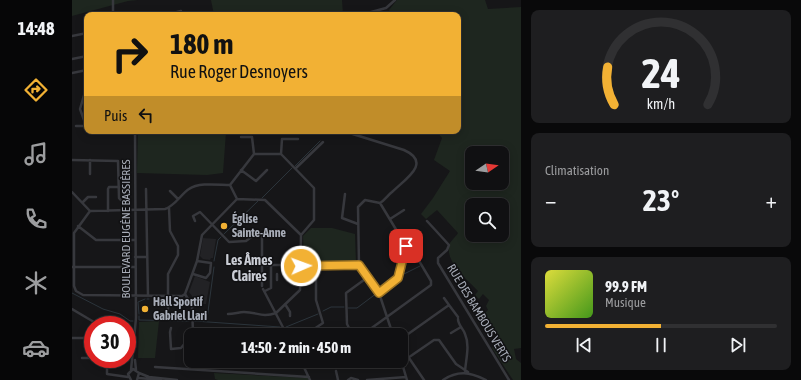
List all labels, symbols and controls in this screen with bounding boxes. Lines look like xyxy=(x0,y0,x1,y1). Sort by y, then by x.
text: 14:48 xyxy=(17,18,55,39)
icon: right xyxy=(104,28,156,80)
text: 180 m xyxy=(170,28,233,60)
text: 24 xyxy=(641,48,681,96)
text: Rue Roger Desnoyers xyxy=(170,61,308,82)
icon: directions xyxy=(22,76,50,104)
text: km/h xyxy=(647,95,675,111)
icon: left xyxy=(135,104,157,126)
text: Puis xyxy=(104,107,127,124)
icon: music xyxy=(22,140,50,168)
north arrow xyxy=(465,146,509,190)
map controls xyxy=(465,146,509,242)
street label: BOULEVARD EUGÈNE BASSIÈRES xyxy=(119,160,133,298)
text: Climatisation xyxy=(545,163,609,178)
text: 23° xyxy=(643,183,679,217)
text: − xyxy=(545,187,556,213)
text: + xyxy=(766,187,777,213)
button: search xyxy=(465,198,509,242)
icon: phone xyxy=(22,205,50,233)
place label: Église Sainte-Anne xyxy=(232,211,287,240)
marker: Église Sainte-Anne xyxy=(219,221,229,231)
pin xyxy=(389,229,423,263)
icon: arrive xyxy=(395,235,417,257)
position arrow xyxy=(280,245,322,287)
district label: Les Âmes Claires xyxy=(226,252,272,284)
street label: RUE DES BAMBOUS VERTS xyxy=(444,262,514,364)
icon: climate xyxy=(22,269,50,297)
text: 99.9 FM xyxy=(605,278,647,295)
place label: Hall Sportif Gabriel Llari xyxy=(153,295,207,323)
text: Musique xyxy=(605,295,646,310)
marker: Hall Sportif Gabriel Llari xyxy=(140,304,150,314)
speed limit sign: 30 xyxy=(84,316,136,368)
icon: car xyxy=(22,334,50,362)
icon: previous xyxy=(573,334,595,356)
icon: pause xyxy=(650,334,672,356)
icon: next xyxy=(727,334,749,356)
text: 14:50 · 2 min · 450 m xyxy=(241,339,351,356)

